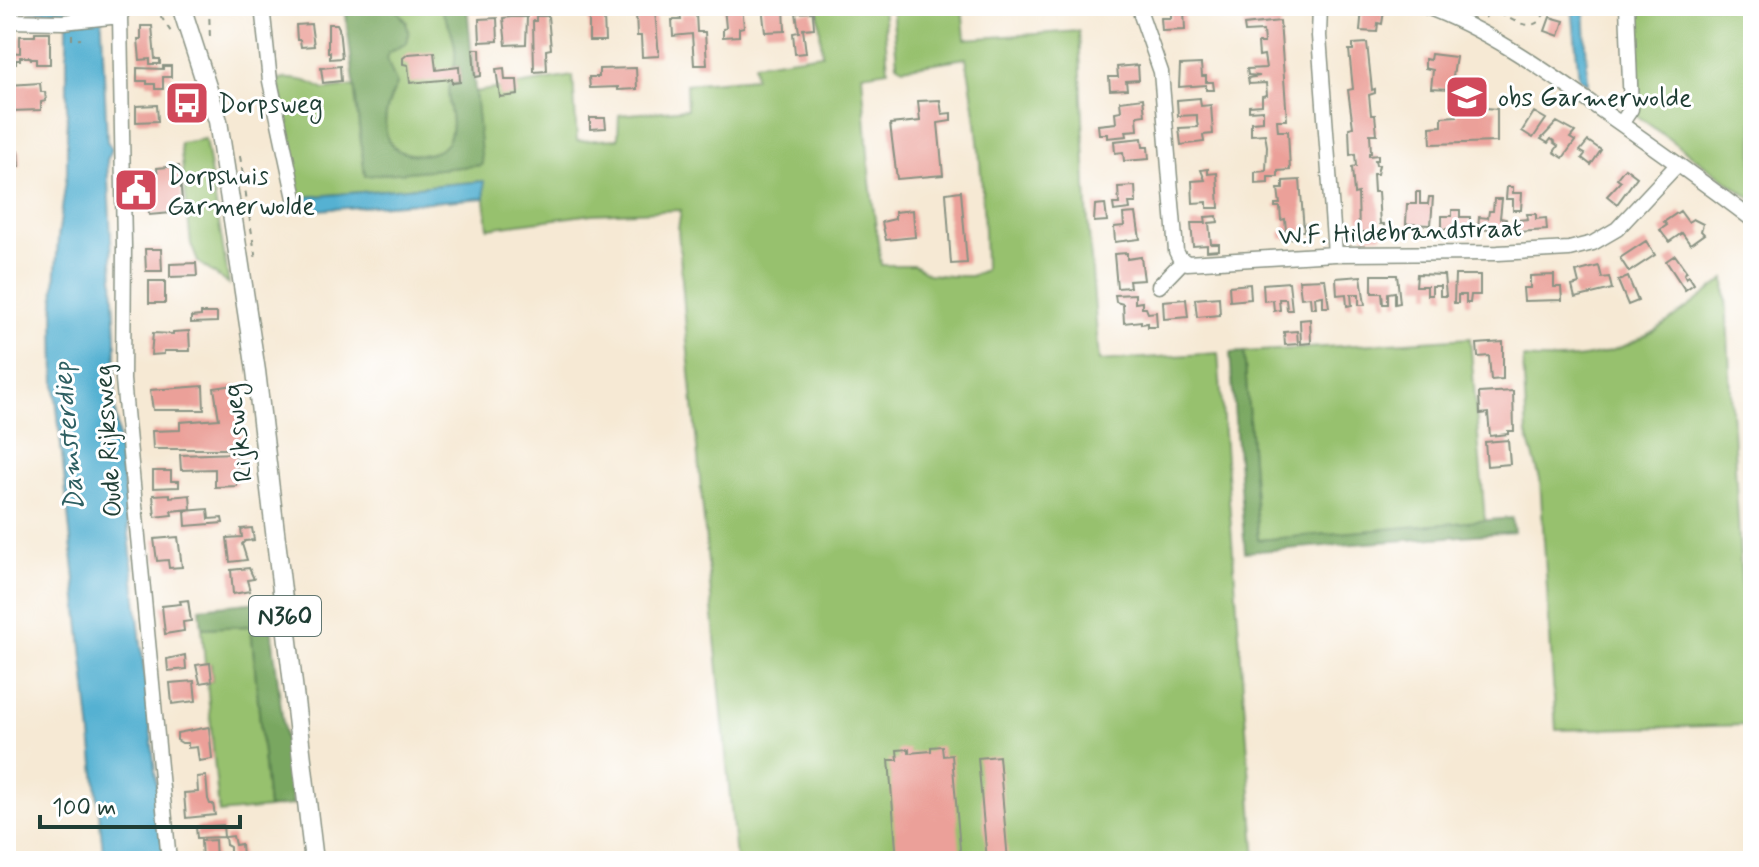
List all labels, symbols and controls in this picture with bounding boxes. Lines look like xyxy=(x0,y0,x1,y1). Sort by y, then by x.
school or university icon: obs Garmerwolde xyxy=(1443,73,1491,121)
bus stop icon: Dorpsweg xyxy=(163,79,211,127)
place label: obs Garmerwolde xyxy=(1498,82,1692,116)
place label: Dorpsweg xyxy=(218,88,323,124)
place label: Dorpshuis Garmerwolde xyxy=(167,160,315,224)
public building icon: Dorpshuis Garmerwolde xyxy=(112,166,160,214)
street label: W.F. Hildebrandstraat xyxy=(1278,212,1523,254)
water label: Damsterdiep xyxy=(44,360,94,513)
street label: Oude Rijksweg xyxy=(87,363,131,518)
street label: Rijksweg xyxy=(216,381,264,484)
road number: N360 xyxy=(249,596,321,636)
scale bar xyxy=(40,779,240,829)
text: 100 m xyxy=(52,793,116,824)

